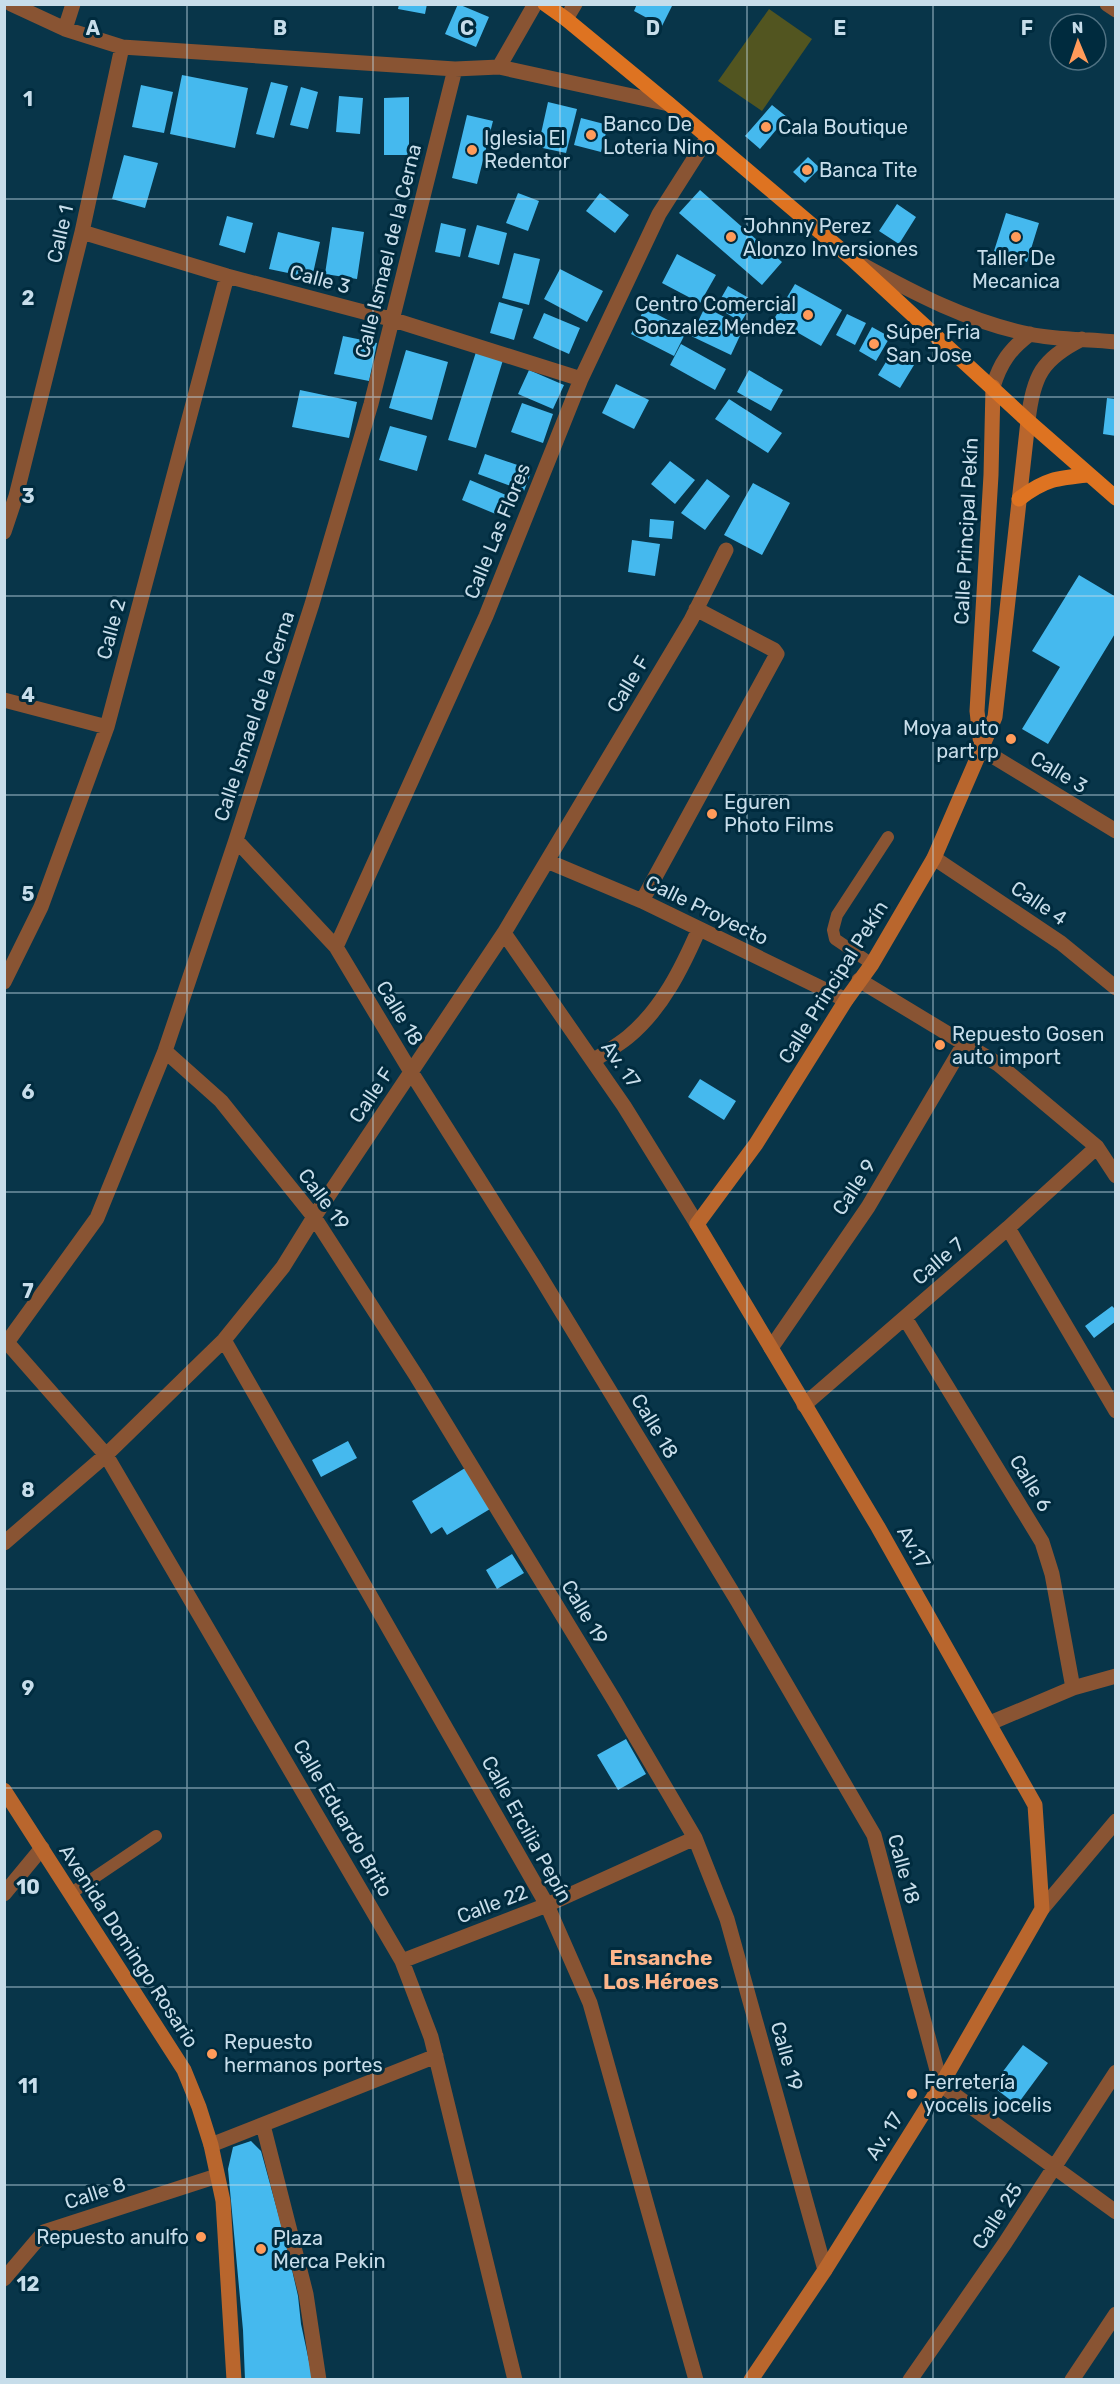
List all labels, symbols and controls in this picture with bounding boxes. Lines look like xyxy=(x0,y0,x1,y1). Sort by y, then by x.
north arrow xyxy=(1048,12,1108,72)
text: A xyxy=(86,16,101,40)
text: B xyxy=(273,16,287,40)
text: C xyxy=(460,16,474,40)
text: D xyxy=(646,16,660,40)
text: E xyxy=(834,16,846,40)
text: F xyxy=(1021,16,1033,40)
text: N xyxy=(1071,18,1084,37)
text: 1 xyxy=(23,87,33,111)
place label: Banco De Loteria Nino xyxy=(603,112,715,159)
place label: Cala Boutique xyxy=(778,115,908,139)
marker: Cala Boutique xyxy=(759,120,773,134)
place label: Iglesia El Redentor xyxy=(484,126,571,173)
marker: Banco De Loteria Nino xyxy=(584,128,598,142)
street label: Calle Ismael de la Cerna xyxy=(350,142,426,360)
marker: Iglesia El Redentor xyxy=(465,143,479,157)
place label: Banca Tite xyxy=(819,158,917,182)
marker: Banca Tite xyxy=(800,163,814,177)
street label: Calle 1 xyxy=(42,203,78,265)
place label: Johnny Perez Alonzo Inversiones xyxy=(743,214,918,261)
marker: Johnny Perez Alonzo Inversiones xyxy=(724,230,738,244)
marker: Taller De Mecanica xyxy=(1009,230,1023,244)
place label: Taller De Mecanica xyxy=(972,246,1060,293)
street label: Calle 3 xyxy=(287,259,353,299)
text: 2 xyxy=(22,286,35,310)
place label: Centro Comercial Gonzalez Mendez xyxy=(634,292,796,339)
marker: Centro Comercial Gonzalez Mendez xyxy=(801,308,815,322)
place label: Súper Fria San Jose xyxy=(886,320,981,367)
marker: Súper Fria San Jose xyxy=(867,337,881,351)
street label: Calle Principal Pekín xyxy=(949,437,983,625)
street label: Calle Las Flores xyxy=(459,460,535,602)
text: 3 xyxy=(21,484,35,508)
street label: Calle 2 xyxy=(91,596,131,662)
street label: Calle Ismael de la Cerna xyxy=(209,608,299,824)
street label: Calle F xyxy=(602,651,654,717)
text: 4 xyxy=(21,683,35,707)
place label: Moya auto part rp xyxy=(903,716,999,763)
marker: Moya auto part rp xyxy=(1004,732,1018,746)
street label: Calle 3 xyxy=(1026,746,1092,798)
place label: Eguren Photo Films xyxy=(724,790,834,837)
marker: Eguren Photo Films xyxy=(705,807,719,821)
street label: Calle Proyecto xyxy=(642,870,772,950)
street label: Calle 4 xyxy=(1006,876,1072,930)
text: 5 xyxy=(22,882,35,906)
street label: Calle Principal Pekín xyxy=(773,896,893,1068)
street label: Calle 18 xyxy=(371,976,429,1050)
place label: Repuesto Gosen auto import xyxy=(952,1022,1104,1069)
street label: Av. 17 xyxy=(596,1036,646,1092)
marker: Repuesto Gosen auto import xyxy=(933,1038,947,1052)
street label: Calle F xyxy=(344,1063,398,1127)
text: 6 xyxy=(21,1080,35,1104)
street label: Calle 9 xyxy=(827,1154,881,1220)
street label: Calle 19 xyxy=(293,1164,355,1234)
street label: Calle 7 xyxy=(907,1232,969,1290)
text: 7 xyxy=(22,1279,34,1303)
street label: Calle 18 xyxy=(626,1389,684,1463)
street label: Calle 6 xyxy=(1005,1450,1057,1516)
text: 8 xyxy=(21,1478,35,1502)
street label: Av.17 xyxy=(892,1521,936,1573)
street label: Calle 19 xyxy=(557,1576,613,1648)
text: 9 xyxy=(22,1676,35,1700)
street label: Calle Eduardo Brito xyxy=(288,1735,398,1901)
street label: Calle Ercilia Pepín xyxy=(477,1751,577,1907)
street label: Calle 18 xyxy=(883,1831,925,1907)
street label: Avenida Domingo Rosario xyxy=(54,1840,204,2052)
text: 10 xyxy=(16,1875,40,1899)
street label: Calle 22 xyxy=(453,1880,531,1928)
district label: Ensanche Los Héroes xyxy=(603,1945,719,1994)
street label: Calle 19 xyxy=(766,2019,808,2093)
place label: Repuesto hermanos portes xyxy=(224,2030,383,2077)
marker: Repuesto hermanos portes xyxy=(205,2047,219,2061)
place label: Ferretería yocelis jocelis xyxy=(924,2070,1052,2117)
text: 11 xyxy=(18,2074,38,2098)
marker: Ferretería yocelis jocelis xyxy=(905,2087,919,2101)
street label: Av. 17 xyxy=(860,2108,908,2164)
street label: Calle 8 xyxy=(61,2172,129,2214)
street label: Calle 25 xyxy=(967,2179,1027,2253)
place label: Repuesto anulfo xyxy=(36,2225,189,2249)
place label: Plaza Merca Pekin xyxy=(273,2226,386,2273)
marker: Repuesto anulfo xyxy=(194,2230,208,2244)
marker: Plaza Merca Pekin xyxy=(254,2242,268,2256)
text: 12 xyxy=(17,2272,39,2296)

